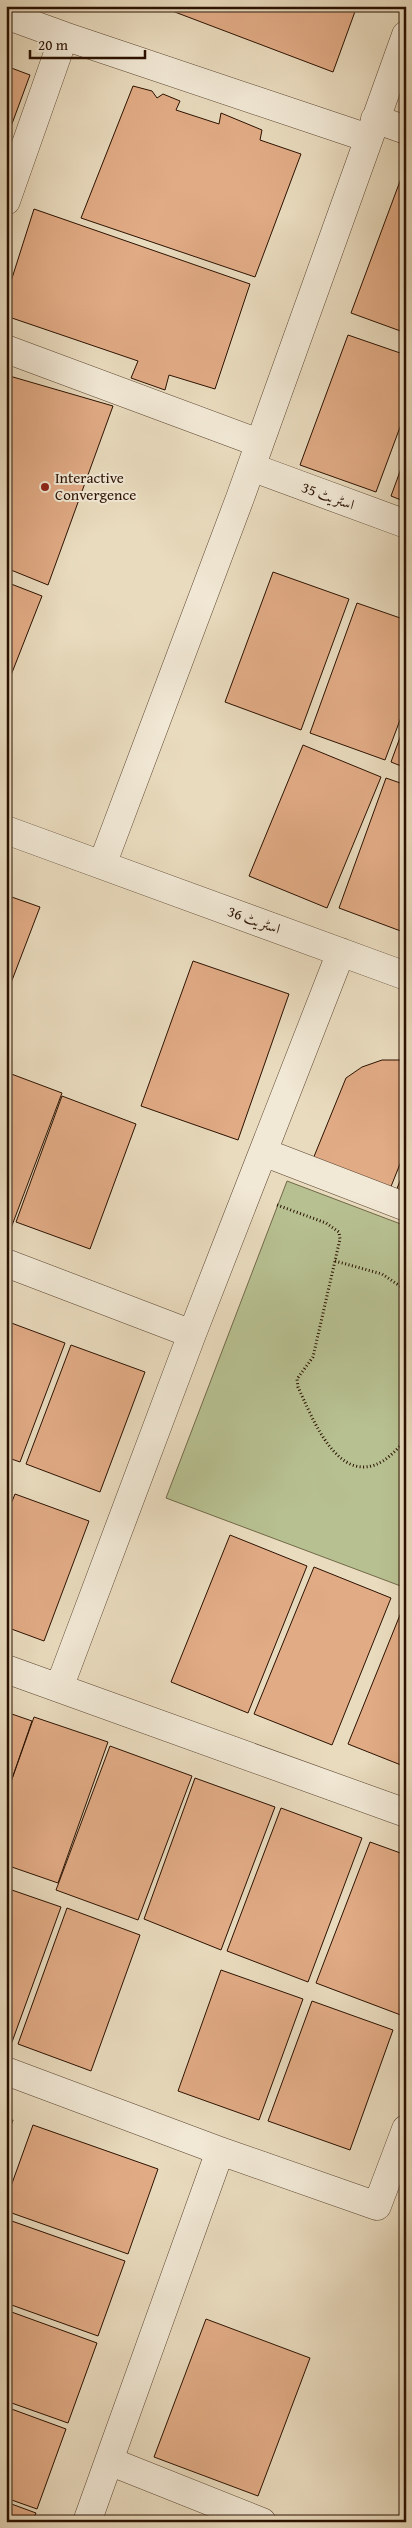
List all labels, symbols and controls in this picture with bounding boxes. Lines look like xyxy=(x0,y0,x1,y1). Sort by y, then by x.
scale bar xyxy=(30,28,145,60)
text: 20 m xyxy=(38,34,69,55)
place label: Interactive Convergence xyxy=(55,467,136,505)
street label: اسٹریٹ 35 xyxy=(299,476,358,515)
marker: Interactive Convergence xyxy=(39,481,51,493)
street label: اسٹریٹ 36 xyxy=(225,900,284,939)

